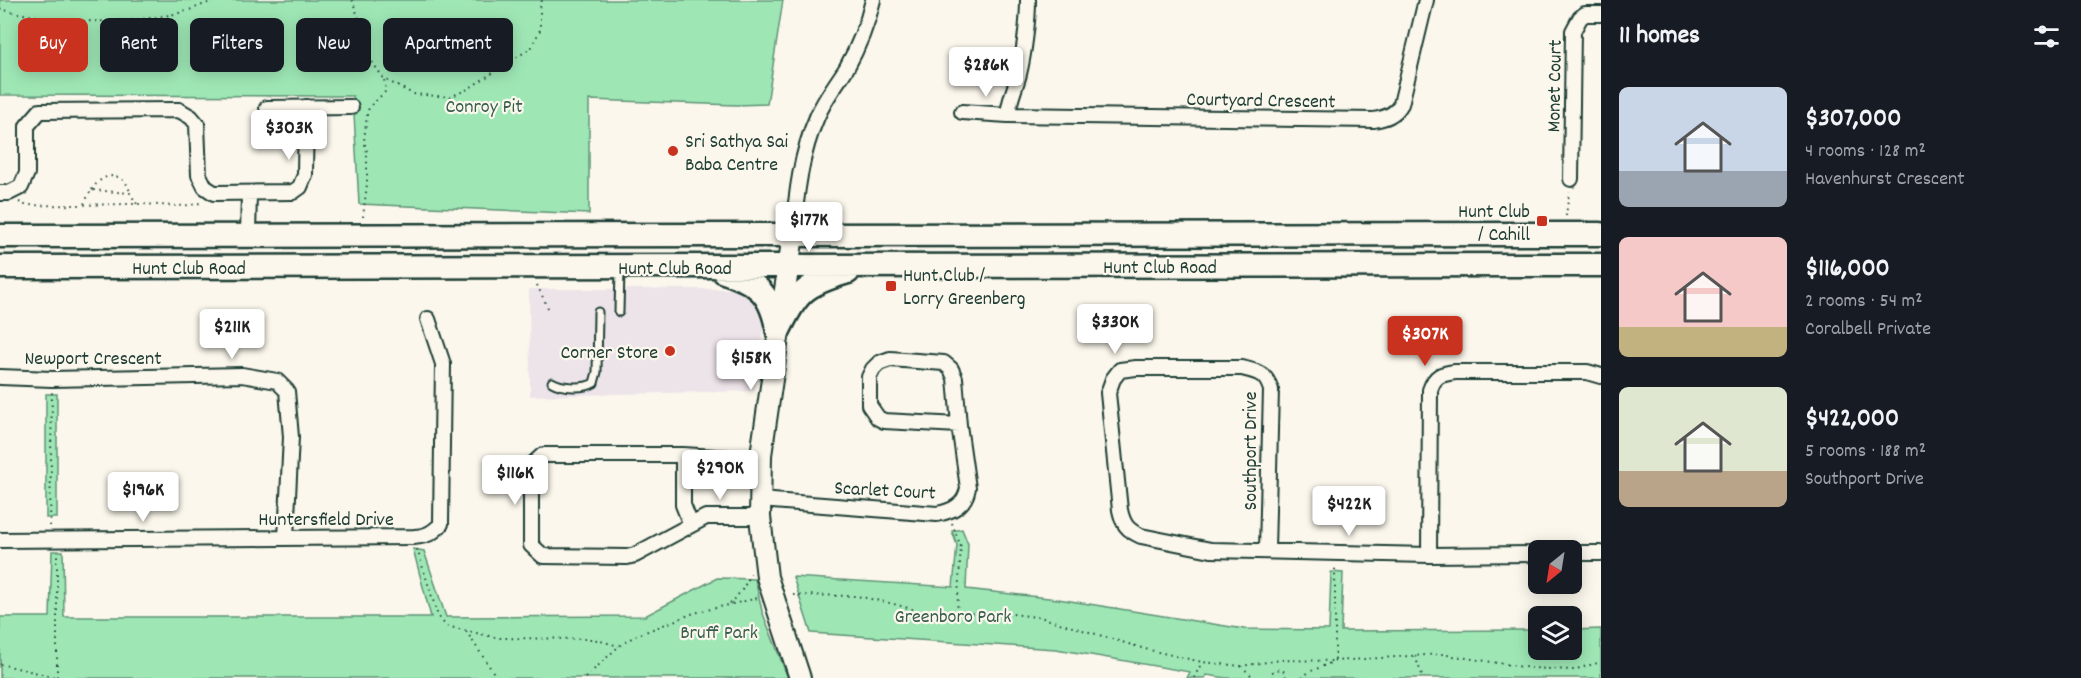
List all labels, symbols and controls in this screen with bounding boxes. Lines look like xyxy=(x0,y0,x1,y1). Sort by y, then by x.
chip: Buy xyxy=(18,18,88,72)
chip: Rent xyxy=(100,18,178,72)
chip: Filters xyxy=(190,18,284,72)
chip: New xyxy=(296,18,371,72)
chip: Apartment xyxy=(383,18,513,72)
text: 11 homes xyxy=(1619,18,1700,55)
icon: filters xyxy=(2030,20,2063,53)
street label: Monet Court xyxy=(1541,39,1571,133)
pin: $286K xyxy=(944,47,1028,98)
text: $286K xyxy=(963,52,1009,80)
street label: Courtyard Crescent xyxy=(1186,87,1336,117)
park label: Conroy Pit xyxy=(445,94,523,122)
text: $307,000 xyxy=(1805,101,1901,138)
pin: $303K xyxy=(247,110,331,161)
icon: home xyxy=(1667,111,1739,183)
text: $303K xyxy=(265,115,313,143)
place label: Sri Sathya Sai Baba Centre xyxy=(685,129,788,180)
text: 4 rooms · 128 m² xyxy=(1805,138,1926,166)
marker: Sri Sathya Sai Baba Centre xyxy=(666,144,680,158)
text: Havenhurst Crescent xyxy=(1805,166,1965,194)
place label: Hunt Club / Cahill xyxy=(1458,199,1530,250)
pin: $177K xyxy=(767,202,851,253)
text: $177K xyxy=(789,207,829,235)
marker: Hunt Club / Cahill xyxy=(1535,214,1549,228)
text: $116,000 xyxy=(1805,251,1890,288)
street label: Hunt Club Road xyxy=(1103,255,1217,283)
street label: Hunt Club Road xyxy=(132,256,246,284)
street label: Hunt Club Road xyxy=(618,256,732,284)
icon: home xyxy=(1667,261,1739,333)
place label: Hunt Club / Lorry Greenberg xyxy=(903,263,1026,314)
marker: Hunt Club / Lorry Greenberg xyxy=(884,279,898,293)
text: 2 rooms · 54 m² xyxy=(1805,288,1923,316)
pin: $330K xyxy=(1073,304,1157,355)
pin: $211K xyxy=(190,309,274,360)
text: $330K xyxy=(1091,309,1139,337)
text: $211K xyxy=(214,314,250,342)
pin: $307K xyxy=(1383,316,1467,367)
text: Coralbell Private xyxy=(1805,316,1931,344)
text: $307K xyxy=(1402,321,1448,349)
place label: Corner Store xyxy=(560,340,658,368)
pin: $158K xyxy=(709,340,793,391)
marker: Corner Store xyxy=(663,344,677,358)
text: $158K xyxy=(730,345,772,373)
street label: Newport Crescent xyxy=(24,346,162,374)
street label: Southport Drive xyxy=(1238,391,1266,510)
text: $422,000 xyxy=(1805,401,1899,438)
icon: home xyxy=(1667,411,1739,483)
text: 5 rooms · 188 m² xyxy=(1805,438,1926,466)
pin: $290K xyxy=(678,450,762,501)
pin: $116K xyxy=(473,455,557,506)
text: $290K xyxy=(696,455,744,483)
text: $116K xyxy=(496,460,534,488)
text: Southport Drive xyxy=(1805,466,1924,494)
pin: $196K xyxy=(101,472,185,523)
street label: Scarlet Court xyxy=(833,475,936,509)
text: $196K xyxy=(122,477,164,505)
pin: $422K xyxy=(1307,486,1391,537)
text: $422K xyxy=(1326,491,1372,519)
street label: Huntersfield Drive xyxy=(258,507,394,535)
north arrow xyxy=(1528,540,1582,594)
map controls xyxy=(1528,540,1582,660)
park label: Greenboro Park xyxy=(895,604,1011,632)
button: layers xyxy=(1528,606,1582,660)
park label: Bruff Park xyxy=(680,620,758,648)

